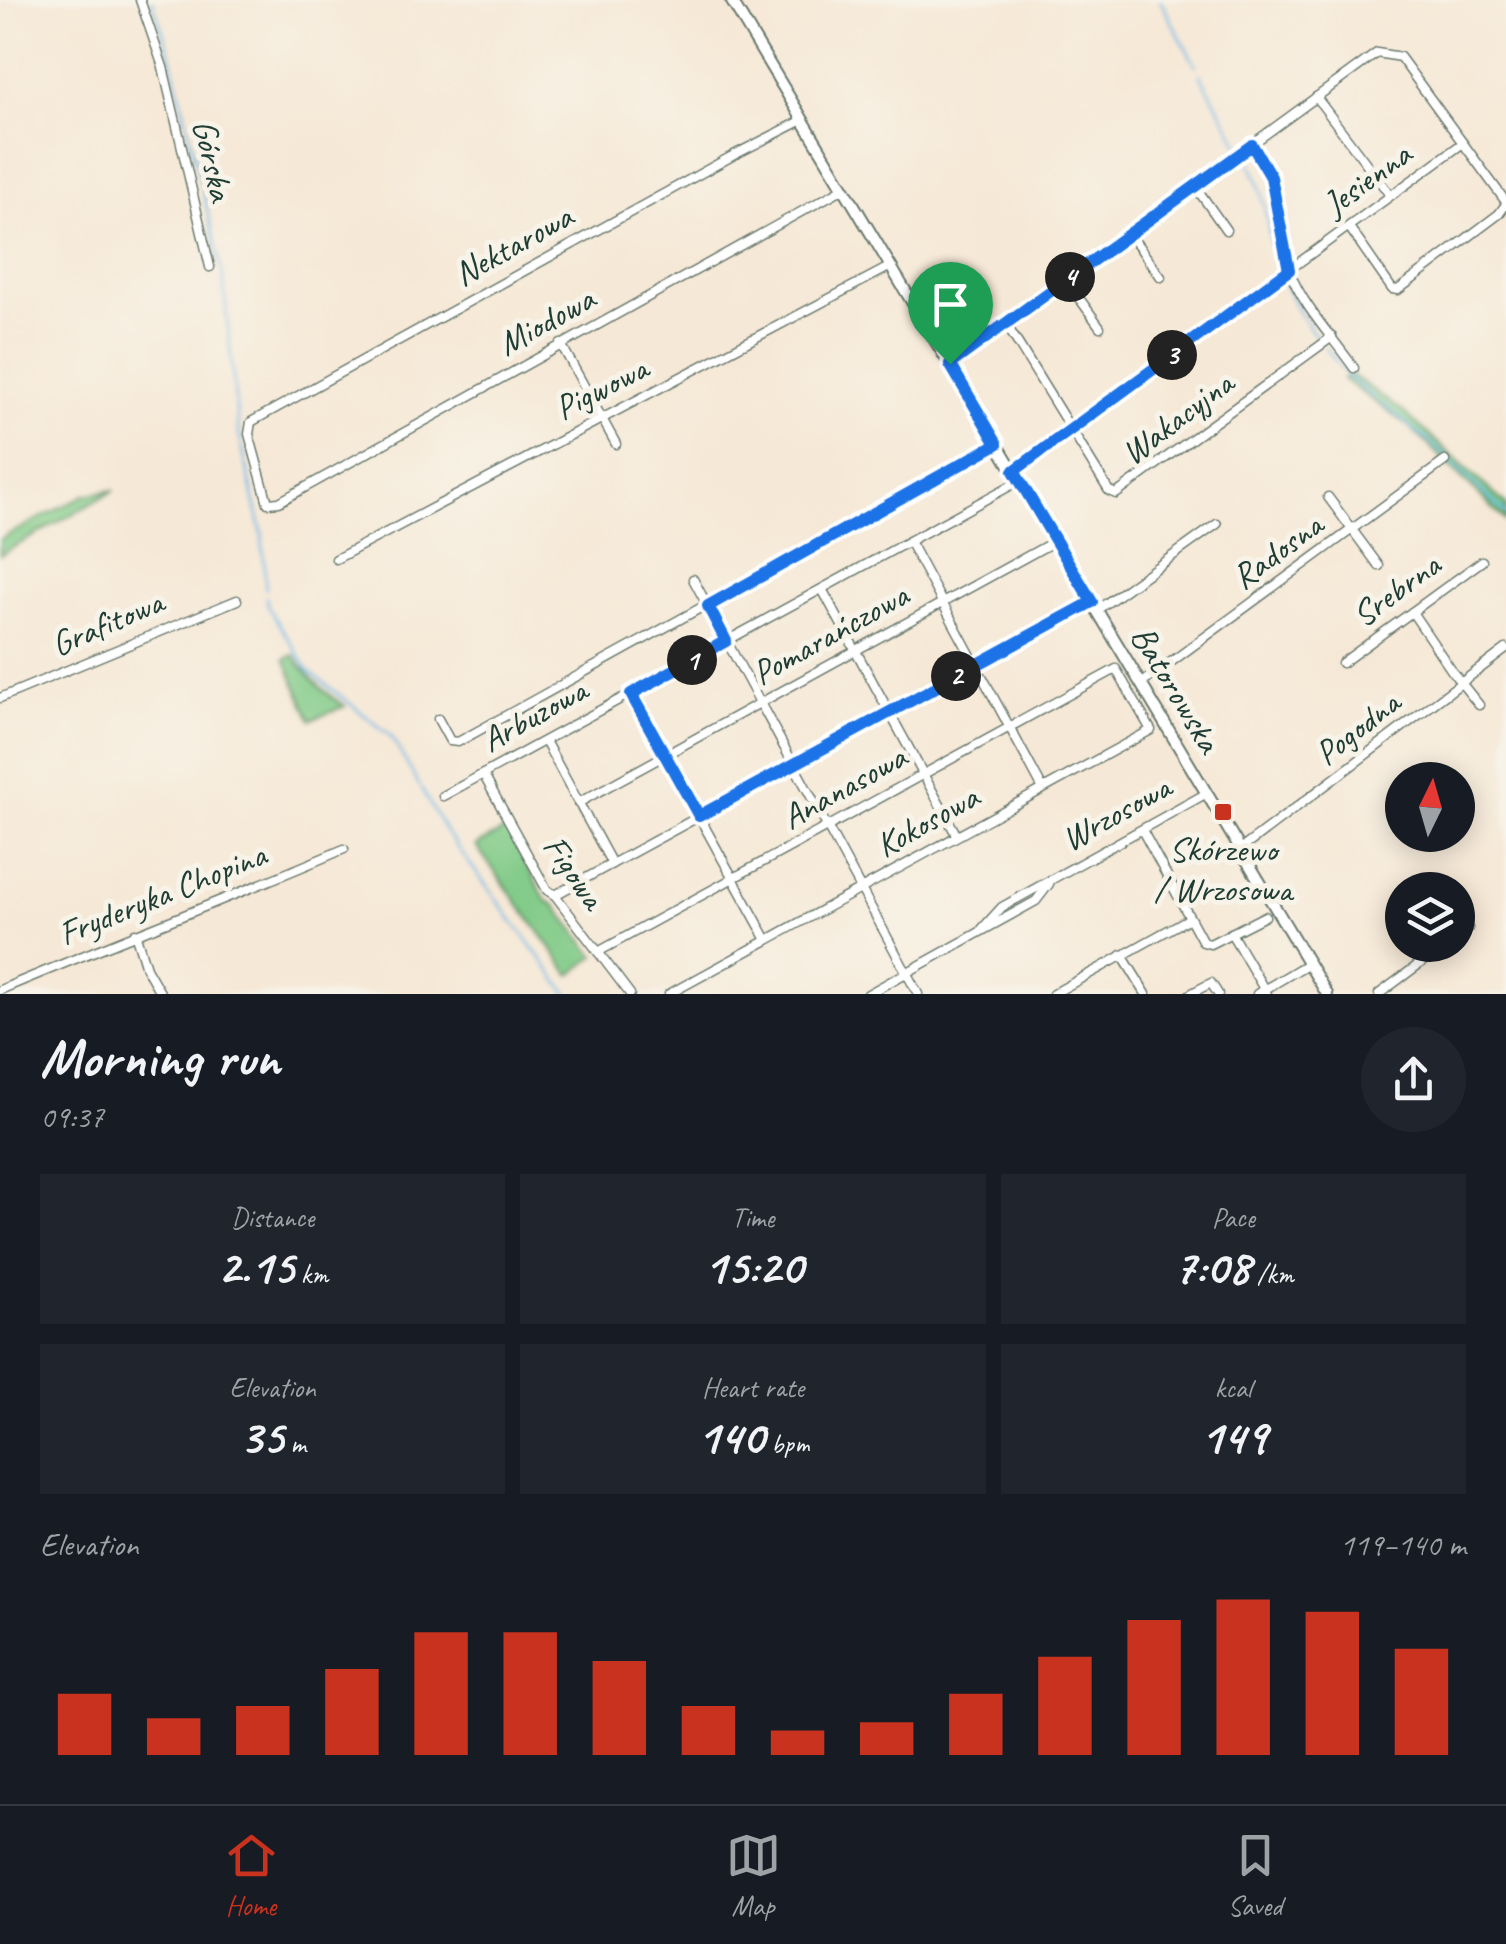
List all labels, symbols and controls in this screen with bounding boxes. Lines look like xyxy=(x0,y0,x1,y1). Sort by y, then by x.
street label: Górska xyxy=(182,115,245,208)
street label: Jesienna xyxy=(1312,130,1422,227)
street label: Nektarowa xyxy=(445,193,583,296)
pin: 4 xyxy=(1045,252,1095,302)
text: 4 xyxy=(1064,259,1076,294)
pin xyxy=(908,262,993,365)
street label: Miodowa xyxy=(490,275,605,366)
icon: arrive xyxy=(923,277,978,332)
pin: 3 xyxy=(1147,330,1197,380)
text: 3 xyxy=(1166,337,1178,372)
street label: Pigwowa xyxy=(547,344,657,430)
street label: Wakacyjna xyxy=(1112,360,1244,475)
street label: Radosna xyxy=(1223,501,1334,599)
street label: Srebrna xyxy=(1343,542,1451,637)
street label: Pomarańczowa xyxy=(744,572,918,695)
street label: Grafitowa xyxy=(44,578,172,667)
street label: Batorowska xyxy=(1121,617,1233,763)
pin: 1 xyxy=(667,635,717,685)
text: 1 xyxy=(686,642,698,677)
pin: 2 xyxy=(931,651,981,701)
text: 2 xyxy=(950,658,962,693)
street label: Arbuzowa xyxy=(473,666,597,762)
street label: Pogodna xyxy=(1305,679,1411,775)
street label: Ananasowa xyxy=(774,733,917,840)
north arrow xyxy=(1385,762,1475,852)
map controls xyxy=(1385,762,1475,962)
street label: Wrzosowa xyxy=(1054,763,1181,861)
street label: Kokosowa xyxy=(868,773,989,868)
marker: Skórzewo / Wrzosowa xyxy=(1212,801,1234,823)
street label: Figowa xyxy=(533,826,617,920)
place label: Skórzewo / Wrzosowa xyxy=(1154,827,1295,912)
street label: Fryderyka Chopina xyxy=(52,831,274,956)
button: layers xyxy=(1385,872,1475,962)
text: Morning run xyxy=(40,1023,280,1093)
button: share xyxy=(1361,1027,1466,1132)
text: 09:37 xyxy=(40,1096,104,1137)
text: Distance xyxy=(231,1200,314,1235)
text: Time xyxy=(732,1200,774,1235)
text: Pace xyxy=(1212,1200,1255,1235)
text: 2.15 xyxy=(217,1235,294,1298)
text: 15:20 xyxy=(703,1235,803,1298)
text: 7:08 xyxy=(1173,1235,1250,1298)
text: km xyxy=(294,1256,328,1291)
text: /km xyxy=(1250,1256,1294,1291)
text: Elevation xyxy=(230,1370,316,1405)
text: Heart rate xyxy=(702,1370,804,1405)
text: kcal xyxy=(1215,1370,1252,1405)
text: 35 xyxy=(239,1405,284,1468)
text: 140 xyxy=(697,1405,764,1468)
text: 149 xyxy=(1200,1405,1267,1468)
text: m xyxy=(284,1426,306,1461)
text: bpm xyxy=(764,1426,809,1461)
text: Elevation xyxy=(40,1524,138,1565)
text: 119–140 m xyxy=(1340,1524,1466,1565)
tab: Home xyxy=(224,1828,279,1923)
tab: Map xyxy=(726,1828,781,1923)
tab: Saved xyxy=(1228,1828,1283,1923)

